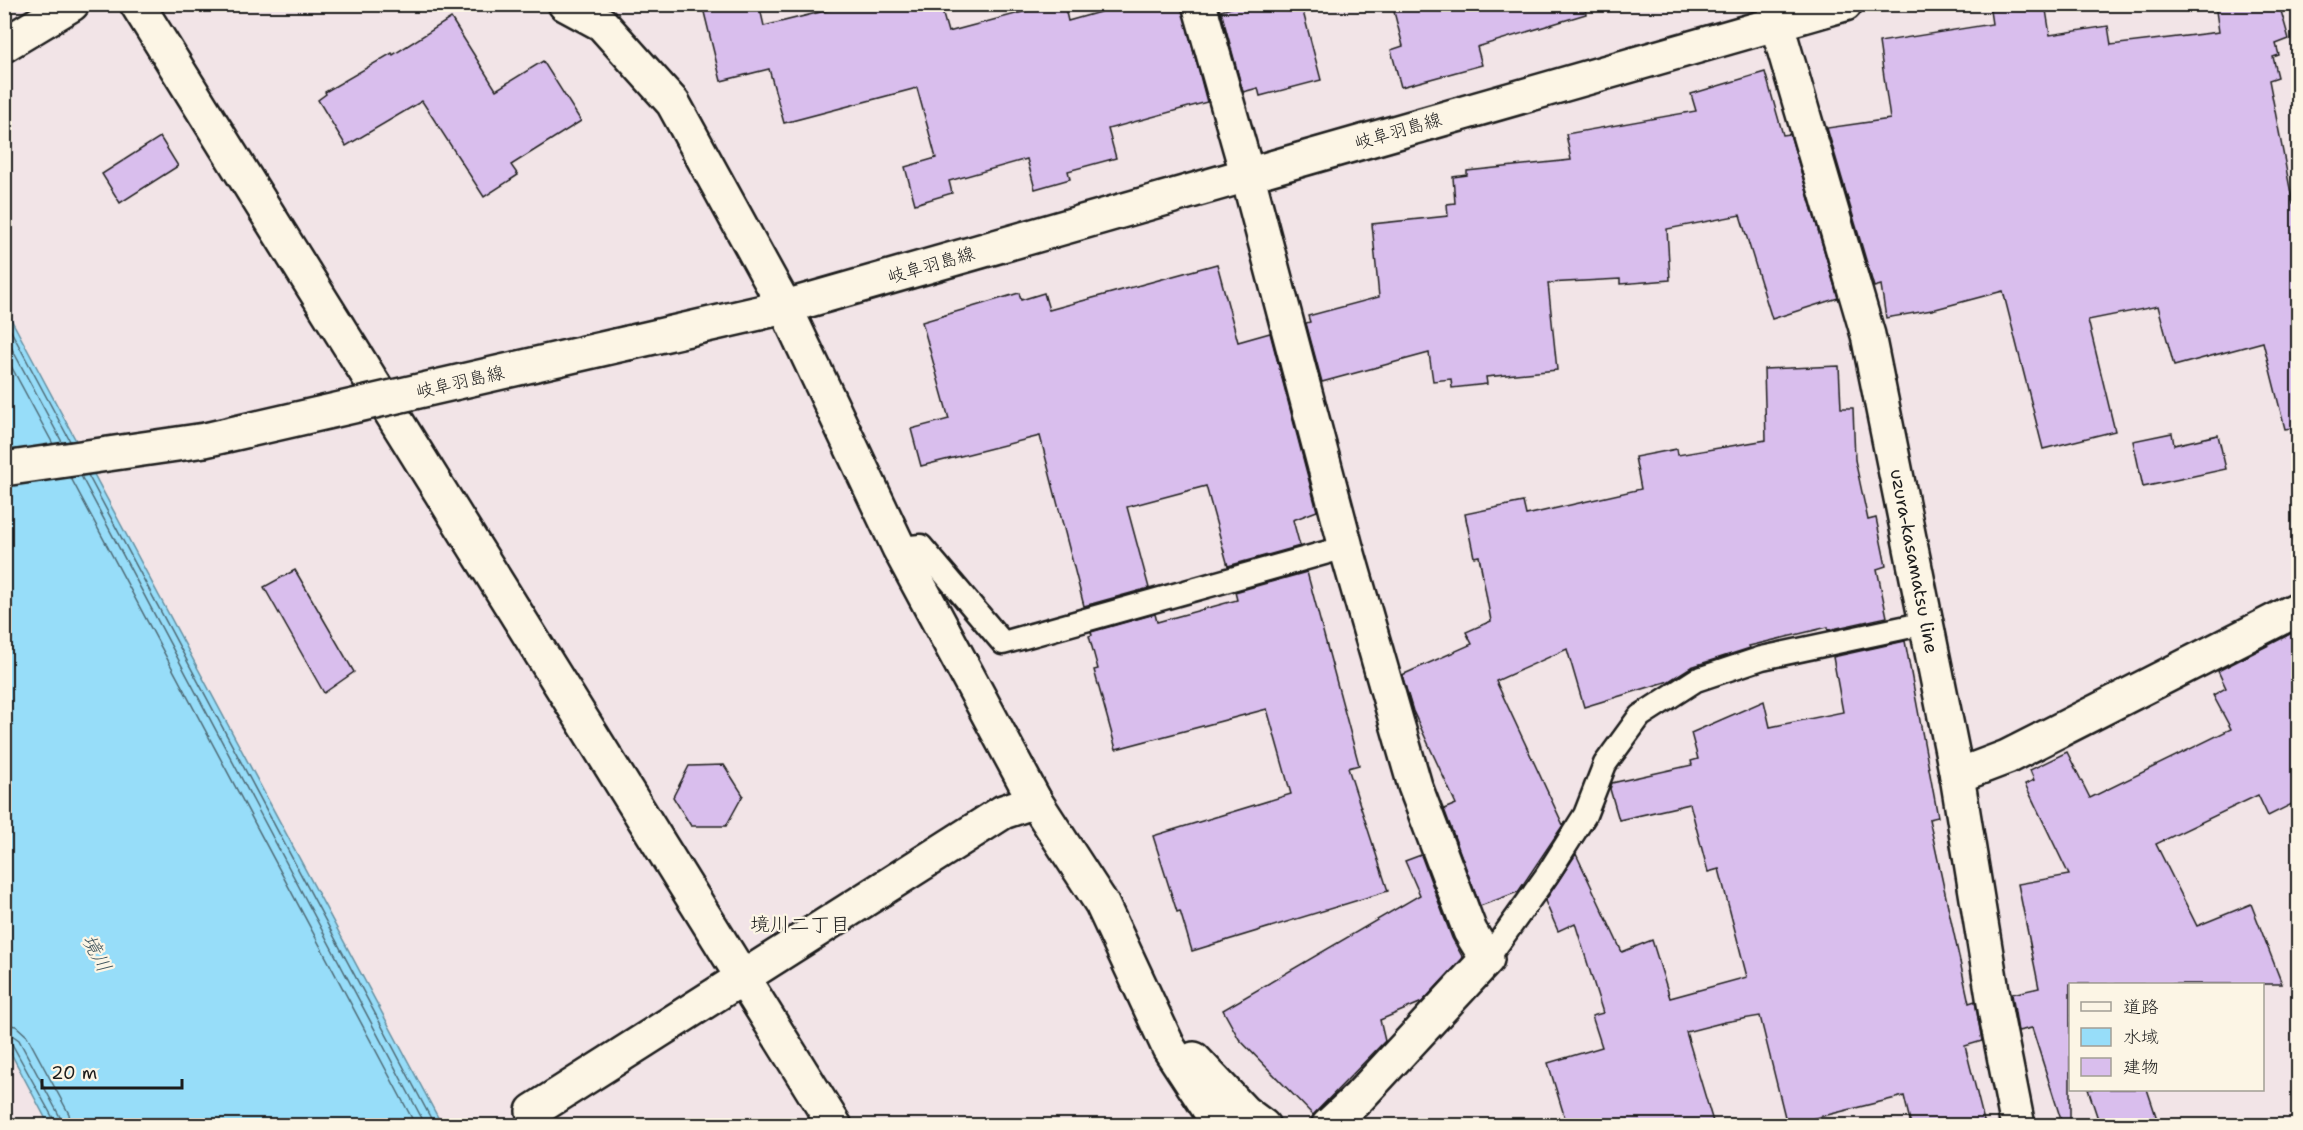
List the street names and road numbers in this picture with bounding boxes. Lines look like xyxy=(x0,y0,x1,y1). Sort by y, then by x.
street label: 岐阜羽島線 xyxy=(1351,107,1445,155)
street label: 岐阜羽島線 xyxy=(884,241,978,289)
street label: 岐阜羽島線 xyxy=(413,360,507,404)
street label: uzura-kasamatsu line xyxy=(1884,467,1944,655)

